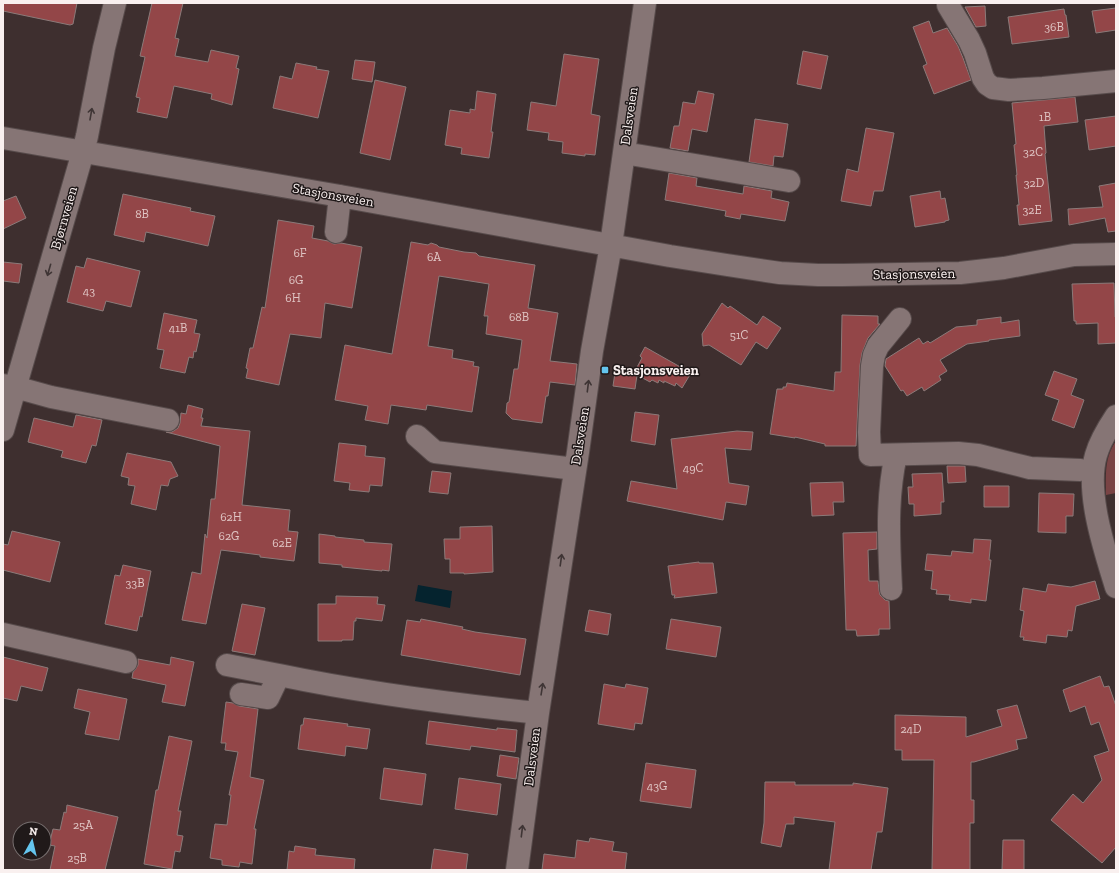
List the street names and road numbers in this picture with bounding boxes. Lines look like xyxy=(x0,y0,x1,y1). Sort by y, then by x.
street label: Dalsveien xyxy=(617,86,641,146)
street label: Stasjonsveien xyxy=(291,179,375,211)
street label: Bjørnveien xyxy=(47,185,81,251)
street label: Stasjonsveien xyxy=(873,265,955,283)
street label: Dalsveien xyxy=(567,406,593,466)
street label: Dalsveien xyxy=(520,727,544,787)

